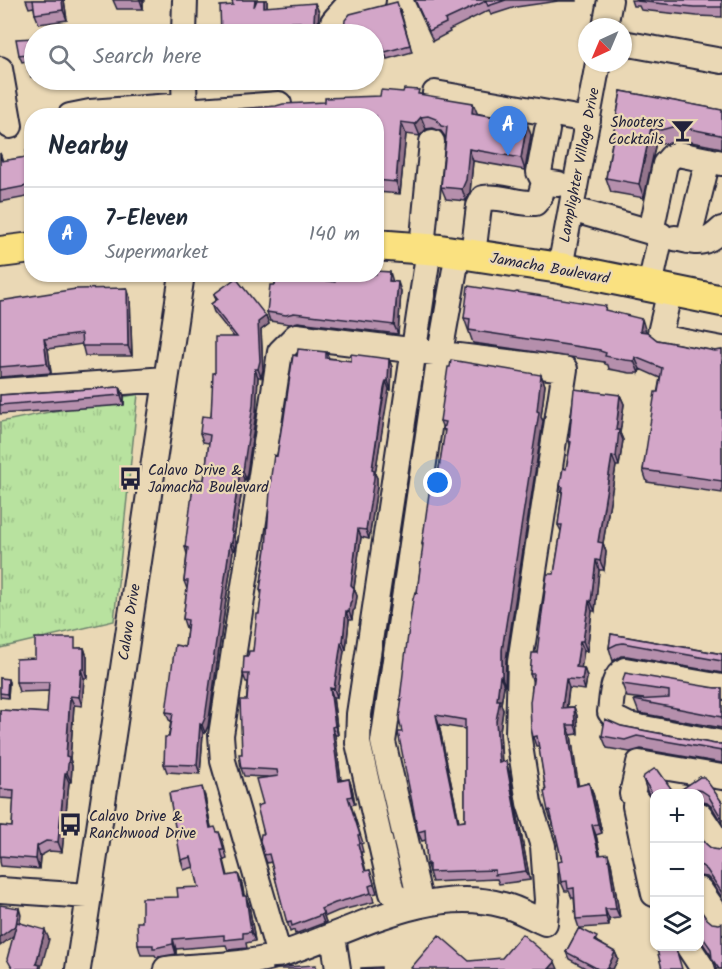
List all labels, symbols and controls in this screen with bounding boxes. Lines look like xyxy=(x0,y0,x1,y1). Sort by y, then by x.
north arrow xyxy=(578,18,632,72)
search box xyxy=(24,24,384,90)
text: Search here xyxy=(93,40,201,75)
icon: search xyxy=(45,41,78,74)
street label: Lamplighter Village Drive xyxy=(553,85,607,245)
pin: A xyxy=(488,106,528,156)
place label: Shooters Cocktails xyxy=(608,111,665,152)
bar icon: Shooters Cocktails xyxy=(669,118,695,144)
text: Nearby xyxy=(48,126,128,168)
text: 7-Eleven xyxy=(105,202,188,237)
text: A xyxy=(61,219,74,251)
text: 140 m xyxy=(309,219,360,251)
text: Supermarket xyxy=(105,237,208,269)
street label: Jamacha Boulevard xyxy=(488,247,612,291)
place label: Calavo Drive & Jamacha Boulevard xyxy=(148,459,269,500)
bus stop icon: Calavo Drive & Jamacha Boulevard xyxy=(117,466,143,492)
your location xyxy=(423,468,452,497)
street label: Calavo Drive xyxy=(112,582,148,662)
map controls xyxy=(650,789,704,951)
button: + xyxy=(650,789,704,843)
place label: Calavo Drive & Ranchwood Drive xyxy=(89,805,196,846)
bus stop icon: Calavo Drive & Ranchwood Drive xyxy=(58,812,84,838)
button: − xyxy=(650,843,704,897)
button: layers xyxy=(650,897,704,951)

